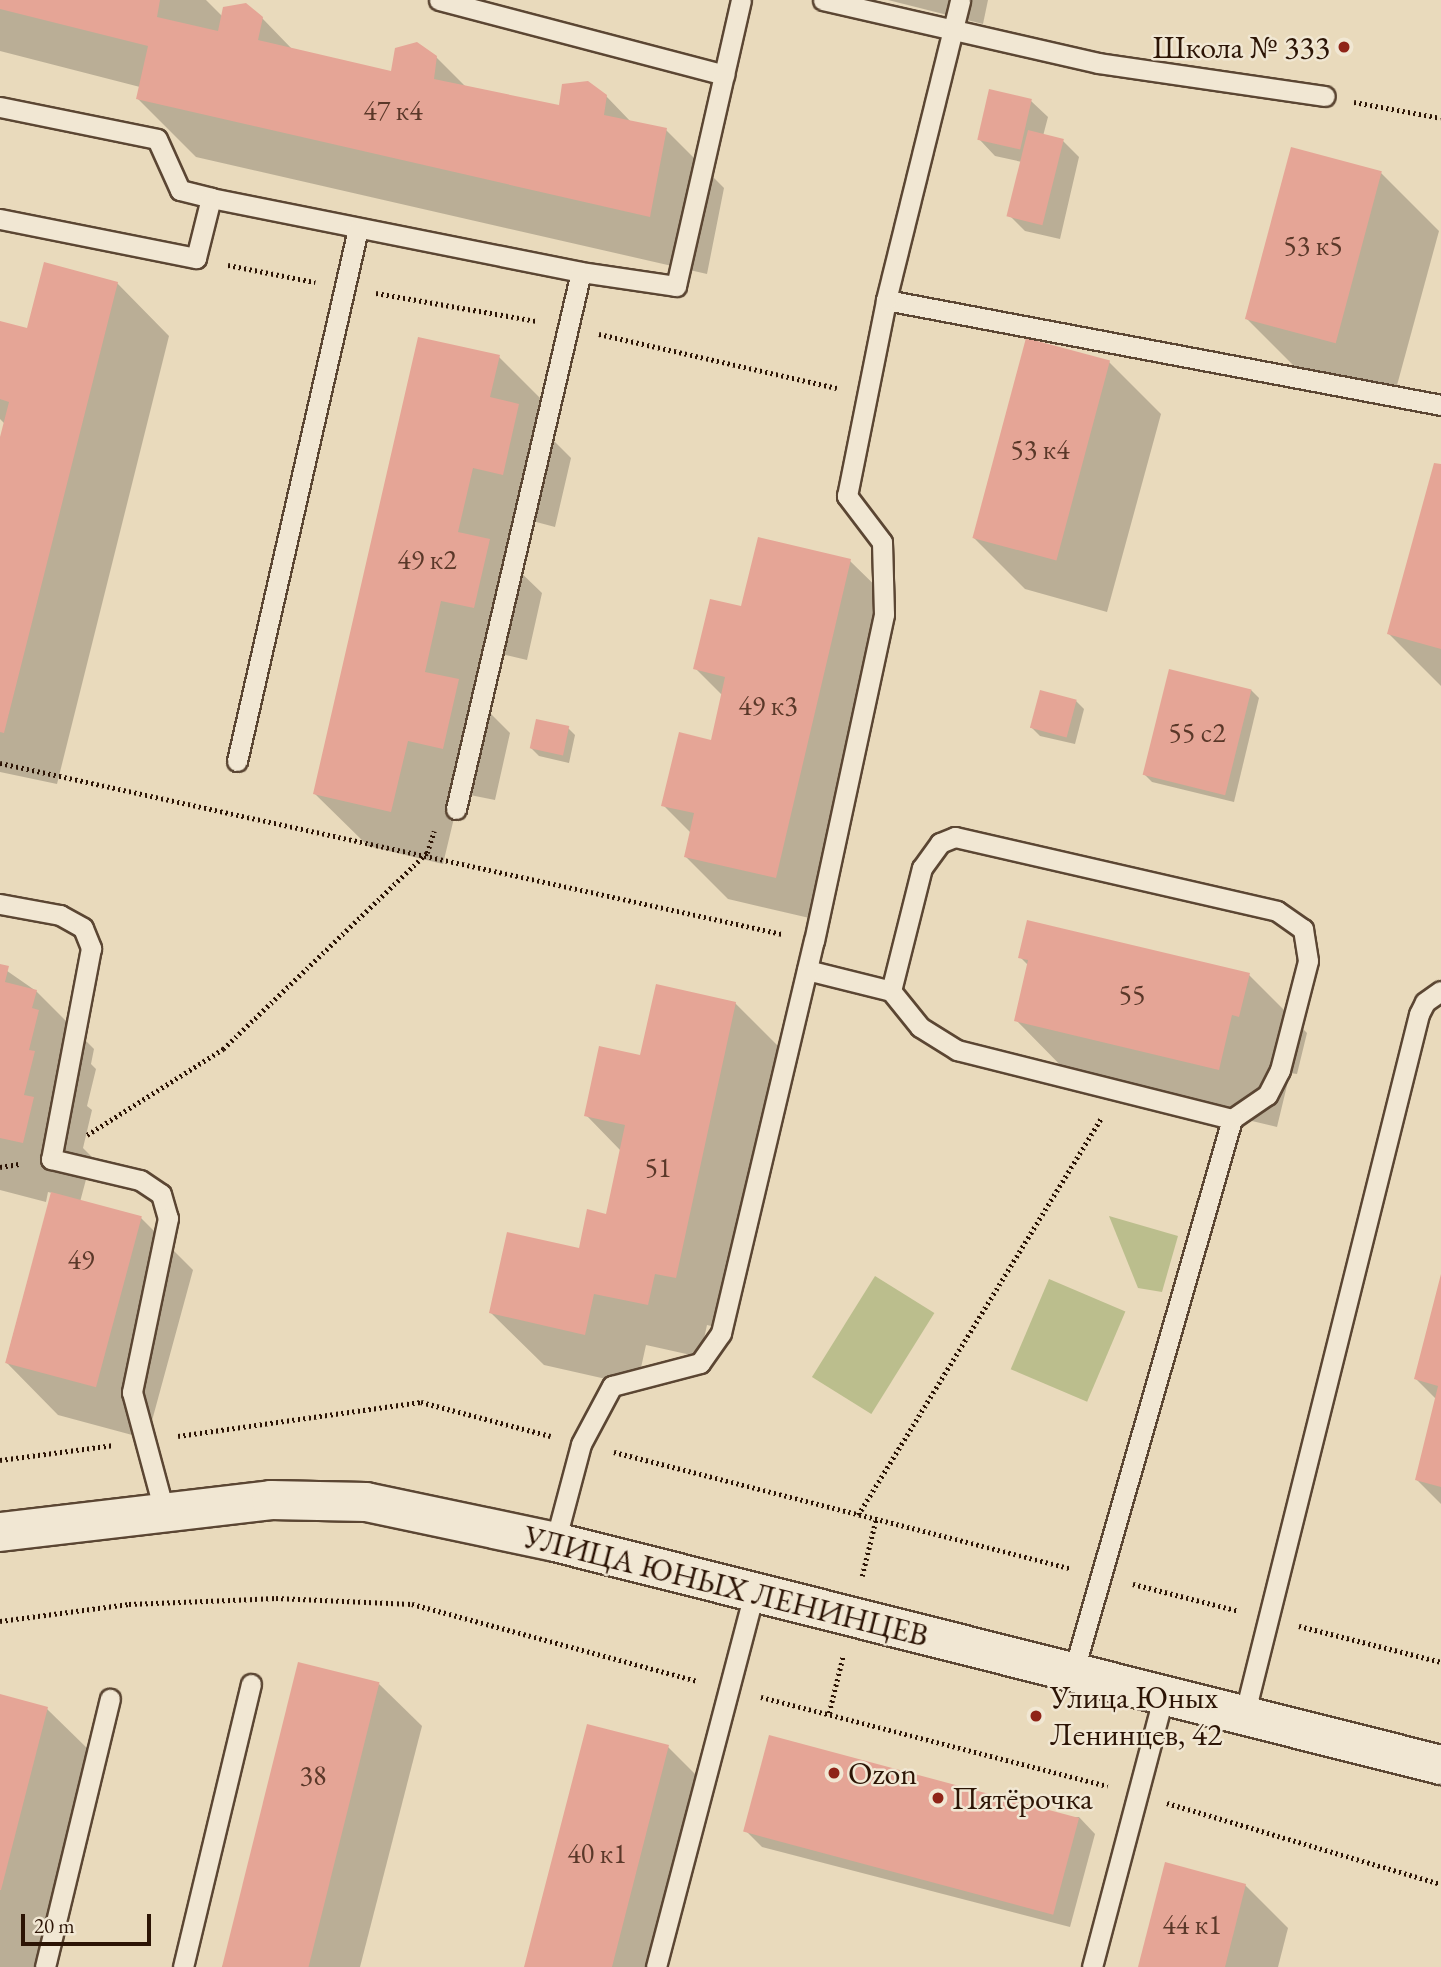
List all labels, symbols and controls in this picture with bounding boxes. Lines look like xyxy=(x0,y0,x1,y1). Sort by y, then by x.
place label: Школа № 333 xyxy=(1152,28,1330,66)
marker: Школа № 333 xyxy=(1336,39,1352,55)
house number: 47 к4 xyxy=(363,93,423,127)
house number: 53 к5 xyxy=(1283,228,1343,262)
house number: 53 к4 xyxy=(1010,432,1070,466)
house number: 49 к2 xyxy=(397,542,457,576)
house number: 49 к3 xyxy=(738,688,798,722)
house number: 55 с2 xyxy=(1168,715,1226,749)
house number: 55 xyxy=(1119,977,1145,1011)
house number: 51 xyxy=(645,1150,671,1184)
house number: 49 xyxy=(68,1242,94,1276)
street label: УЛИЦА ЮНЫХ ЛЕНИНЦЕВ xyxy=(520,1517,932,1655)
place label: Улица Юных Ленинцев, 42 xyxy=(1050,1679,1222,1754)
marker: Улица Юных Ленинцев, 42 xyxy=(1028,1708,1044,1724)
place label: Ozon xyxy=(848,1754,917,1792)
house number: 38 xyxy=(300,1758,326,1792)
marker: Ozon xyxy=(826,1765,842,1781)
place label: Пятёрочка xyxy=(952,1779,1093,1817)
marker: Пятёрочка xyxy=(930,1790,946,1806)
house number: 40 к1 xyxy=(567,1836,627,1870)
scale bar xyxy=(24,1900,154,1944)
house number: 44 к1 xyxy=(1162,1907,1222,1941)
text: 20 m xyxy=(34,1912,75,1939)

